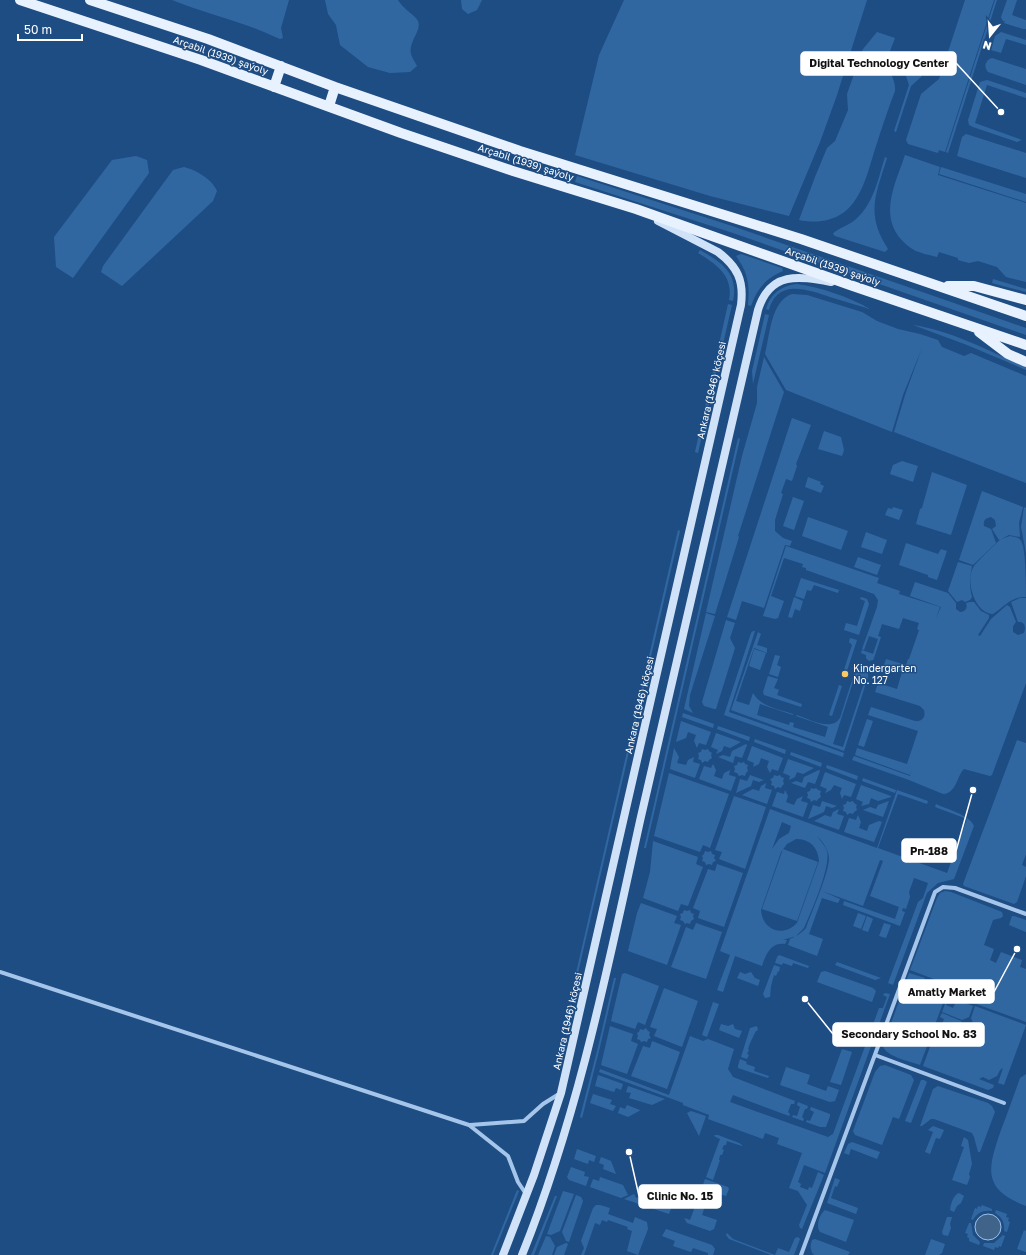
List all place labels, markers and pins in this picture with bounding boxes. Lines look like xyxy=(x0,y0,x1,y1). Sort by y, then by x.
callout: Digital Technology Center xyxy=(801,52,956,75)
place label: Kindergarten No. 127 xyxy=(853,662,916,686)
marker: Kindergarten No. 127 xyxy=(840,669,850,679)
callout: Рп-188 xyxy=(902,839,956,862)
callout: Amatly Market xyxy=(899,980,994,1003)
callout: Secondary School No. 83 xyxy=(833,1023,984,1046)
callout: Clinic No. 15 xyxy=(639,1185,721,1208)

